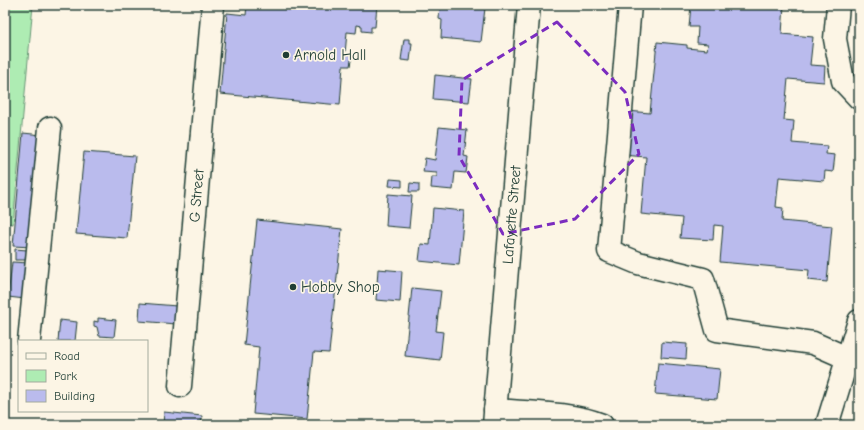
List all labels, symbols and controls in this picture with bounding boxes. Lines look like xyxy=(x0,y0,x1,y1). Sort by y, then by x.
place label: Arnold Hall xyxy=(294,46,366,64)
marker: Arnold Hall xyxy=(281,50,291,60)
street label: Lafayette Street xyxy=(498,164,525,265)
street label: G Street xyxy=(185,168,208,223)
place label: Hobby Shop xyxy=(301,278,380,296)
marker: Hobby Shop xyxy=(288,282,298,292)
legend xyxy=(18,340,148,412)
text: Road xyxy=(54,349,80,363)
text: Park xyxy=(54,369,77,383)
text: Building xyxy=(54,389,95,403)

